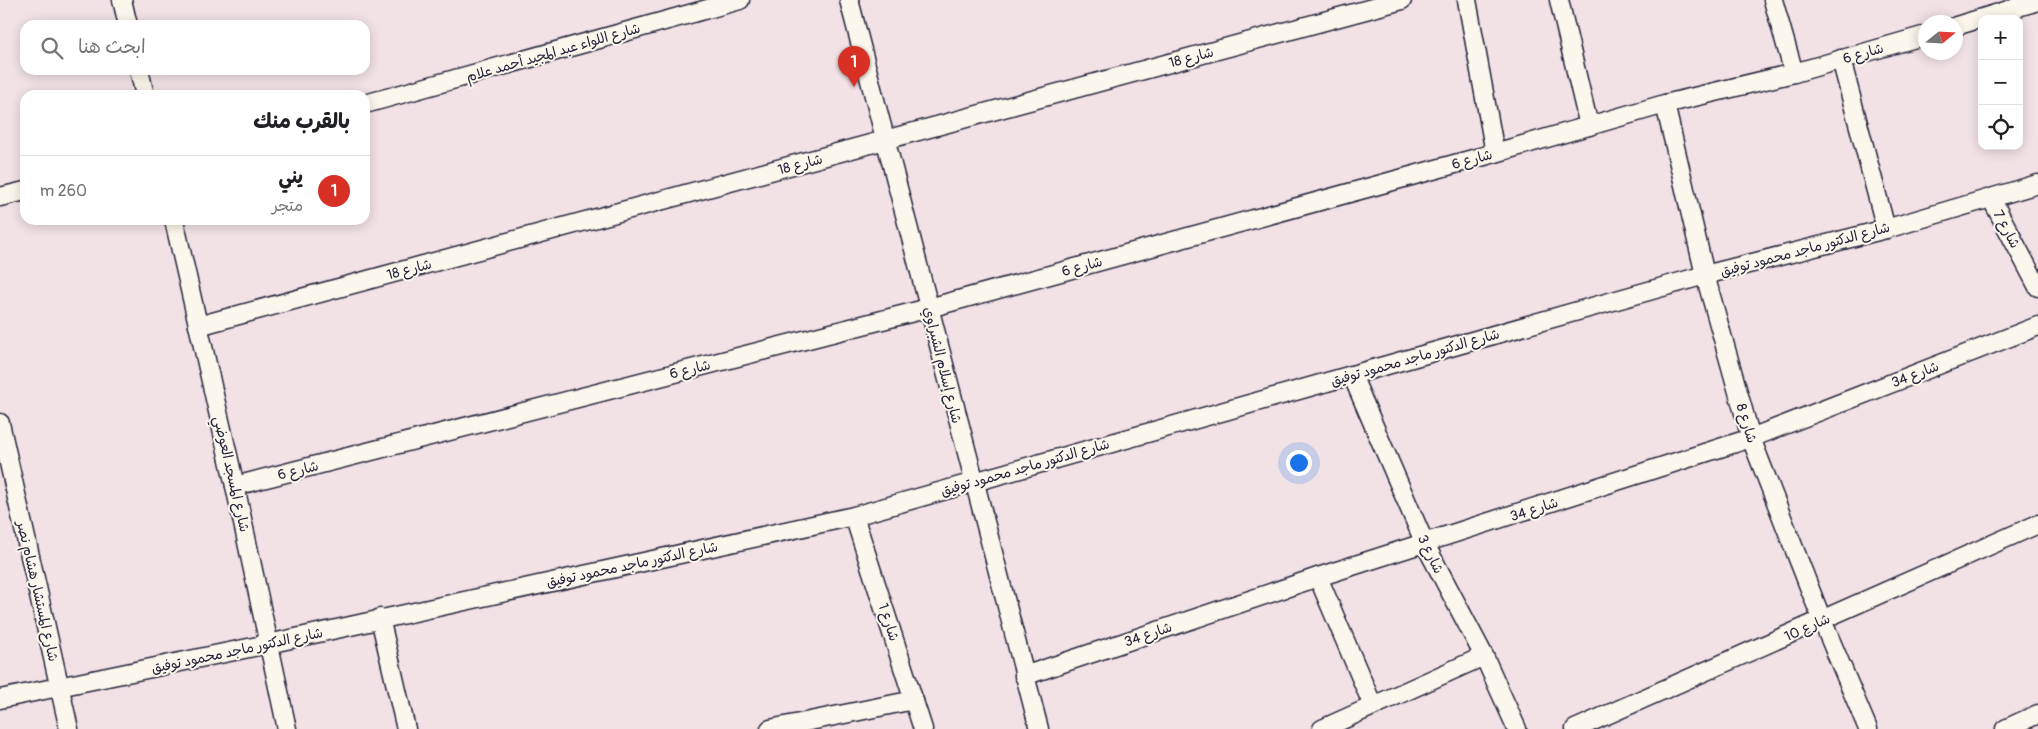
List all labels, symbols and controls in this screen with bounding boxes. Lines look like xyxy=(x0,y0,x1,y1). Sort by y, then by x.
north arrow xyxy=(1918,15,1963,60)
map controls xyxy=(1978,15,2023,150)
button: + xyxy=(1978,15,2023,60)
street label: شارع اللواء عبد المجيد أحمد علام xyxy=(464,19,643,87)
search box xyxy=(20,20,370,75)
icon: search xyxy=(38,34,66,62)
text: ابحث هنا xyxy=(78,35,146,59)
street label: شارع 6 xyxy=(1841,40,1886,68)
street label: شارع 18 xyxy=(1167,43,1216,73)
pin: 1 xyxy=(838,46,870,87)
button: − xyxy=(1978,60,2023,105)
button: locate xyxy=(1978,105,2023,150)
text: بالقرب منك xyxy=(253,108,350,135)
street label: شارع 6 xyxy=(1450,146,1495,174)
street label: شارع 18 xyxy=(776,150,825,180)
text: يني xyxy=(279,165,303,189)
text: 260 m xyxy=(40,181,87,201)
text: 1 xyxy=(331,181,337,201)
text: متجر xyxy=(272,196,303,216)
street label: شارع 7 xyxy=(1989,207,2024,252)
street label: شارع الدكتور ماجد محمود توفيق xyxy=(1718,219,1892,281)
street label: شارع 6 xyxy=(1060,253,1105,281)
street label: شارع 18 xyxy=(385,255,434,285)
street label: شارع إسلام الشبراوي xyxy=(918,305,965,426)
street label: شارع الدكتور ماجد محمود توفيق xyxy=(1329,325,1502,391)
street label: شارع 6 xyxy=(668,356,713,384)
street label: شارع 34 xyxy=(1889,358,1942,392)
street label: شارع 8 xyxy=(1732,401,1761,445)
street label: شارع المسجد العوضي xyxy=(206,415,253,535)
street label: شارع الدكتور ماجد محمود توفيق xyxy=(939,435,1112,501)
your location xyxy=(1286,450,1312,476)
street label: شارع 6 xyxy=(276,457,321,485)
street label: شارع 34 xyxy=(1508,494,1561,526)
street label: شارع المستشار هشام نصر xyxy=(11,518,62,664)
street label: شارع 3 xyxy=(1413,532,1447,577)
street label: شارع الدكتور ماجد محمود توفيق xyxy=(545,538,720,592)
street label: شارع 1 xyxy=(873,601,903,644)
street label: شارع 10 xyxy=(1782,610,1833,646)
street label: شارع 34 xyxy=(1122,618,1175,651)
street label: شارع الدكتور ماجد محمود توفيق xyxy=(150,624,325,678)

